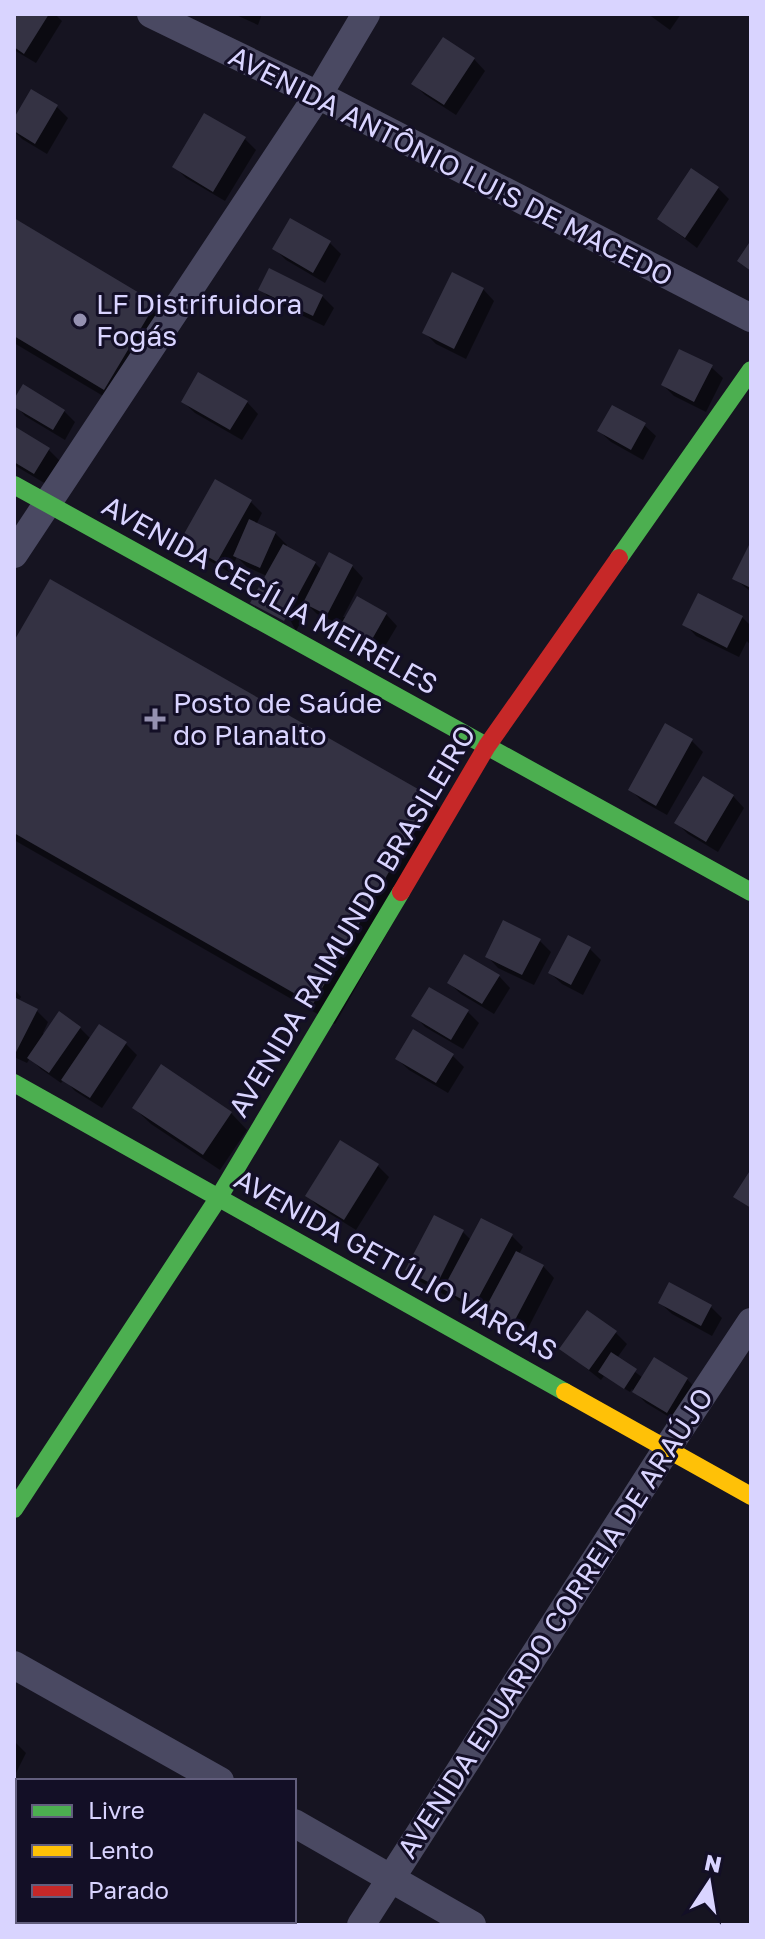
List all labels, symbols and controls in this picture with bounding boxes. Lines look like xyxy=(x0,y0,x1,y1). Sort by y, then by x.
street label: AVENIDA ANTÔNIO LUIS DE MACEDO xyxy=(224,39,679,292)
place label: LF Distrifuidora Fogás xyxy=(96,287,302,352)
marker: LF Distrifuidora Fogás xyxy=(71,311,89,329)
street label: AVENIDA CECÍLIA MEIRELES xyxy=(97,488,444,701)
place label: Posto de Saúde do Planalto xyxy=(173,686,382,751)
marker: Posto de Saúde do Planalto xyxy=(144,708,166,730)
street label: AVENIDA RAIMUNDO BRASILEIRO xyxy=(221,719,482,1123)
street label: AVENIDA GETÚLIO VARGAS xyxy=(229,1162,563,1367)
street label: AVENIDA EDUARDO CORREIA DE ARAÚJO xyxy=(390,1382,720,1864)
legend xyxy=(16,1779,296,1923)
text: Livre xyxy=(88,1795,145,1824)
text: Lento xyxy=(88,1835,154,1864)
north arrow xyxy=(669,1843,749,1923)
text: Parado xyxy=(88,1875,169,1904)

